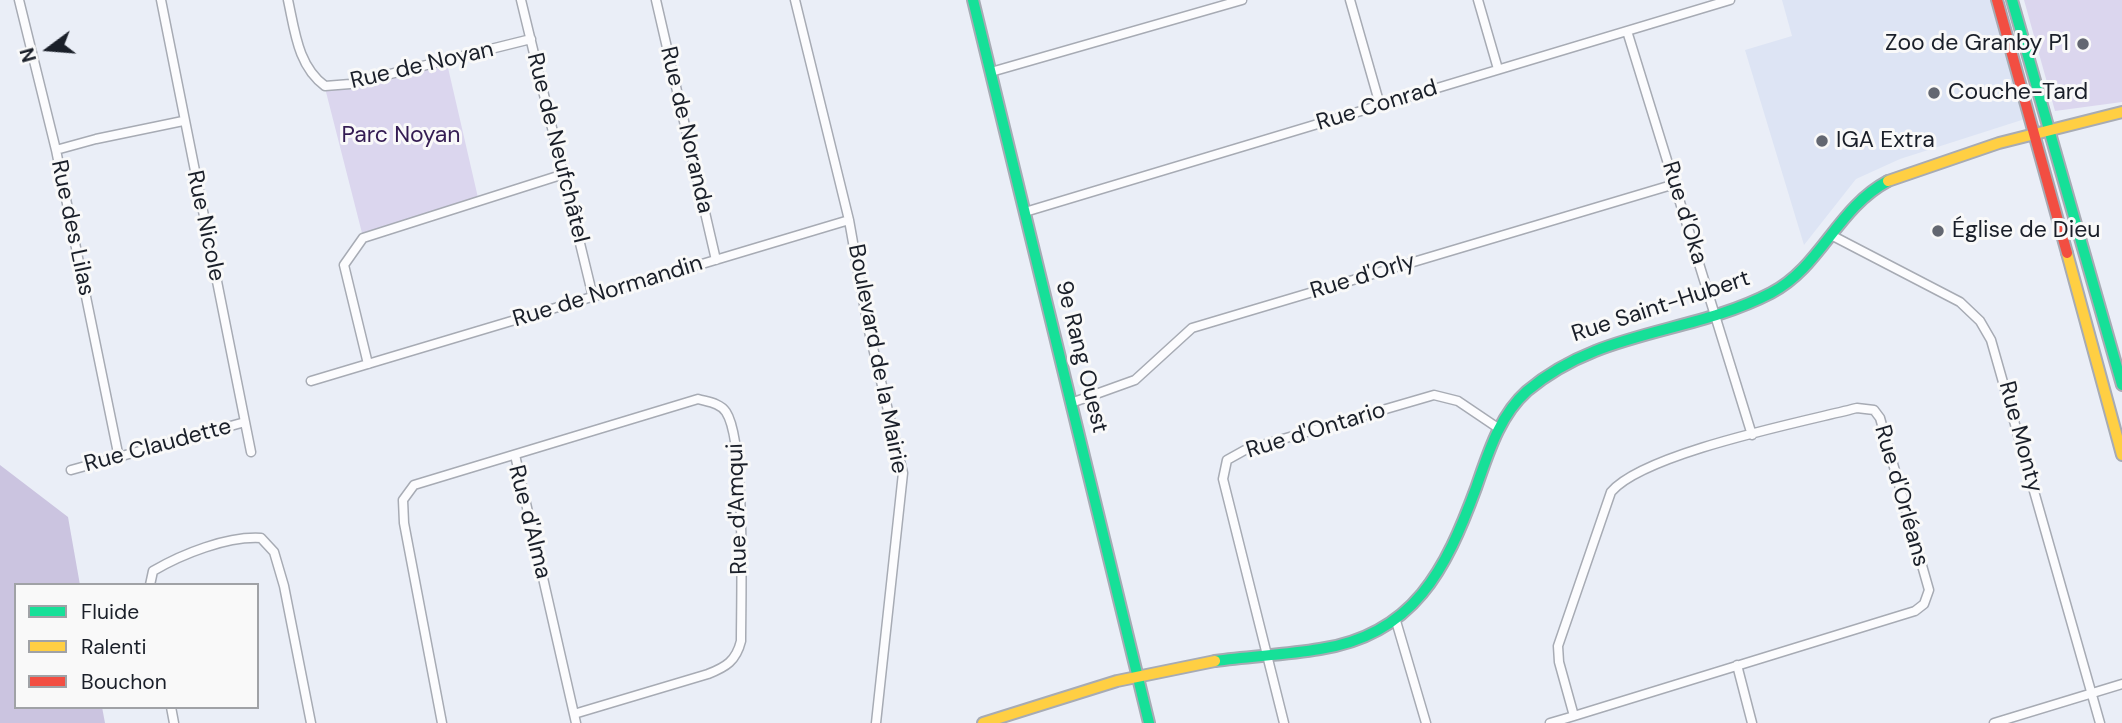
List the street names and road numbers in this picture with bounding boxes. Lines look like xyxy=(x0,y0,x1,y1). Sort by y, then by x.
street label: Rue de Noyan xyxy=(348,36,496,96)
street label: Rue de Noranda xyxy=(653,44,719,216)
street label: Rue de Neufchâtel xyxy=(520,50,594,246)
street label: Rue Conrad xyxy=(1313,75,1441,137)
street label: Rue des Lilas xyxy=(44,158,100,298)
street label: Rue d'Oka xyxy=(1655,158,1713,268)
street label: Rue Nicole xyxy=(180,168,230,284)
street label: Boulevard de la Mairie xyxy=(841,242,913,476)
street label: Rue d'Orly xyxy=(1307,248,1419,306)
street label: Rue de Normandin xyxy=(510,250,706,334)
street label: Rue Saint-Hubert xyxy=(1568,265,1754,349)
street label: 9e Rang Ouest xyxy=(1049,278,1113,436)
street label: Rue Monty xyxy=(1992,378,2048,496)
street label: Rue d'Ontario xyxy=(1243,397,1389,465)
street label: Rue Claudette xyxy=(81,413,235,479)
street label: Rue d'Orléans xyxy=(1868,422,1934,570)
street label: Rue d'Amqui xyxy=(722,443,754,575)
street label: Rue d'Alma xyxy=(502,462,556,582)

